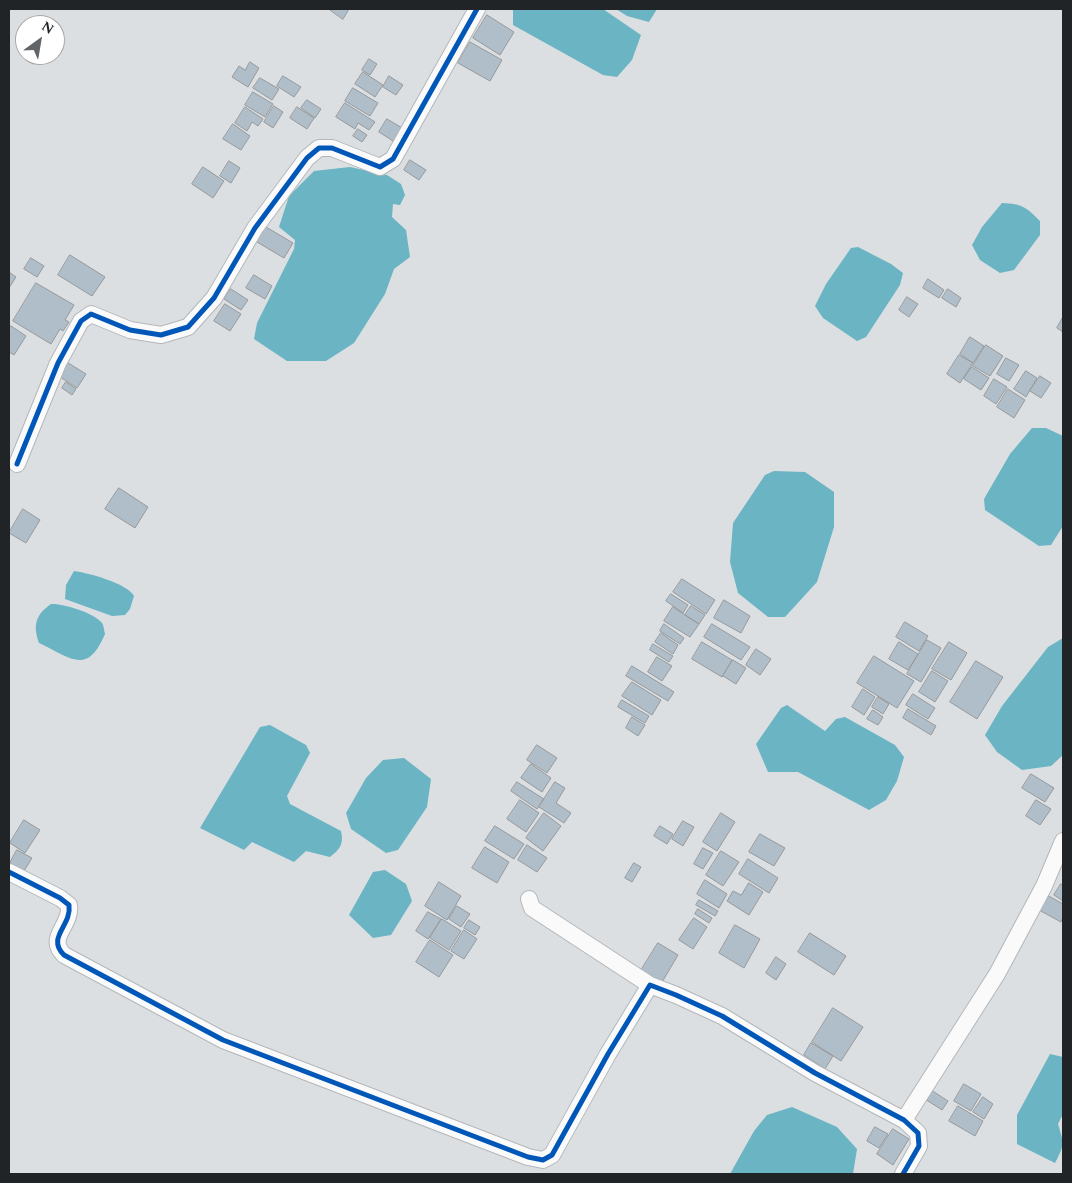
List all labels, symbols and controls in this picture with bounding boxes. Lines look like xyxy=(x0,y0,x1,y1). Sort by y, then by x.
north arrow xyxy=(15,15,65,65)
text: N xyxy=(37,16,58,40)

